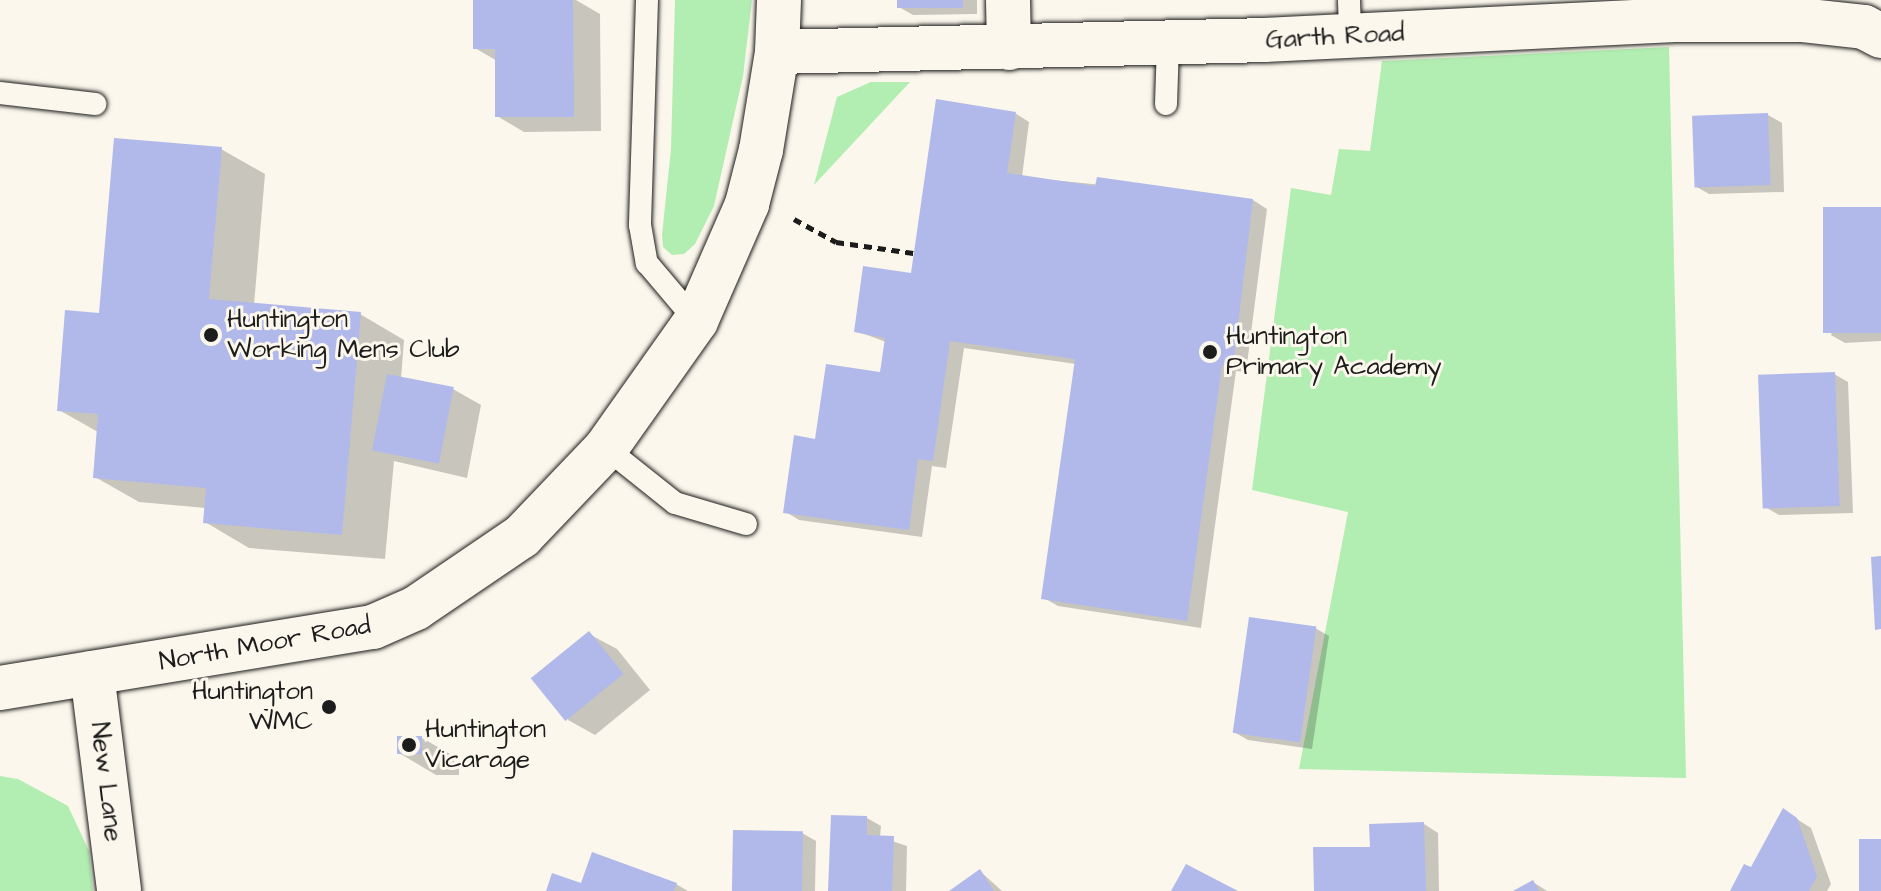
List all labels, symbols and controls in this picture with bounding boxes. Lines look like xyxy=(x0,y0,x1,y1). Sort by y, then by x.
street label: Garth Road xyxy=(1265,18,1405,56)
place label: Huntington Working Mens Club xyxy=(227,304,459,366)
place label: Huntington Primary Academy xyxy=(1226,321,1442,382)
marker: Huntington Working Mens Club xyxy=(202,326,220,344)
marker: Huntington Primary Academy xyxy=(1201,343,1219,361)
street label: North Moor Road xyxy=(157,610,373,678)
place label: Huntington WMC xyxy=(192,676,313,738)
marker: Huntington WMC xyxy=(320,698,338,716)
place label: Huntington Vicarage xyxy=(425,714,546,776)
street label: New Lane xyxy=(83,720,129,844)
marker: Huntington Vicarage xyxy=(400,736,418,754)

